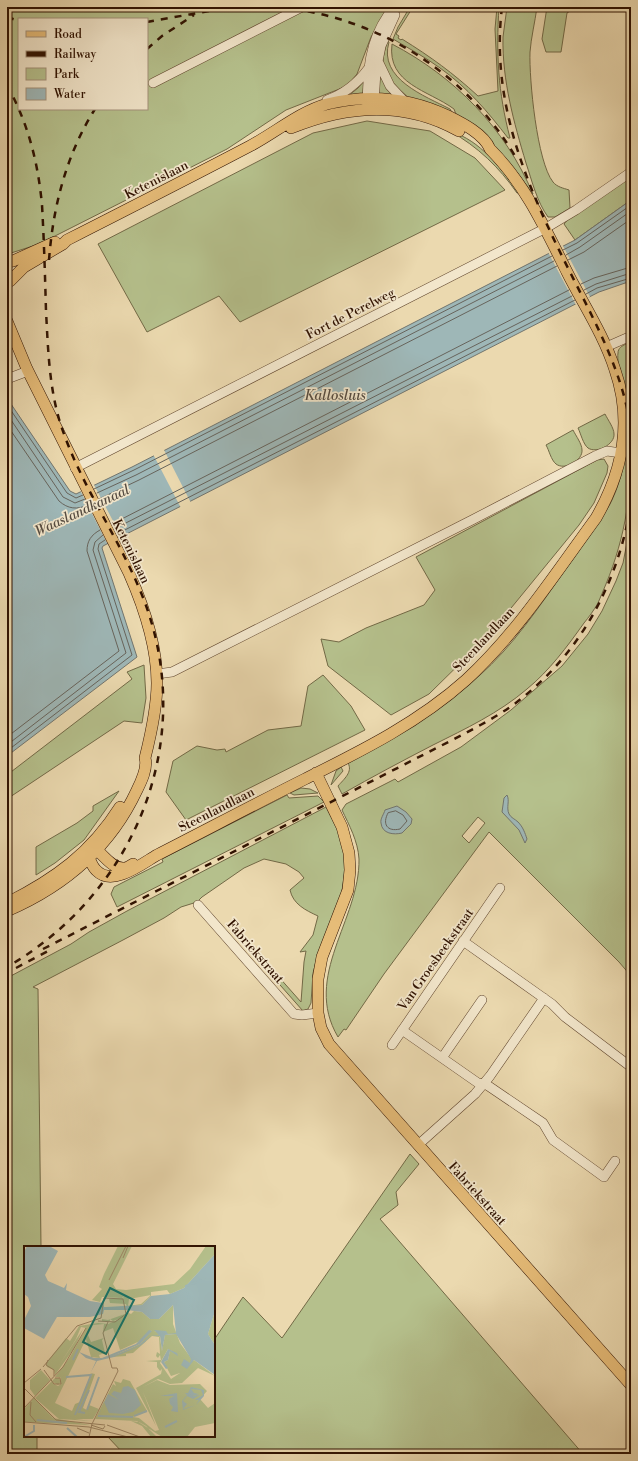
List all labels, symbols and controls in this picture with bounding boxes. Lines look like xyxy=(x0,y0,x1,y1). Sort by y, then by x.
legend xyxy=(18,18,148,110)
text: Road xyxy=(54,27,82,42)
text: Railway xyxy=(54,47,96,62)
text: Park xyxy=(54,67,80,82)
text: Water xyxy=(53,87,86,102)
street label: Ketenislaan xyxy=(122,157,191,203)
street label: Fort de Perelweg xyxy=(303,285,398,343)
water label: Kallosluis xyxy=(304,387,366,405)
water label: Waaslandkanaal xyxy=(32,481,133,541)
street label: Ketenislaan xyxy=(109,517,154,586)
street label: Steenlandlaan xyxy=(450,604,518,676)
street label: Steenlandlaan xyxy=(176,784,257,836)
street label: Van Groesbeekstraat xyxy=(394,905,477,1015)
street label: Fabriekstraat xyxy=(223,916,288,987)
street label: Fabriekstraat xyxy=(445,1159,510,1229)
inset map xyxy=(24,1246,215,1437)

